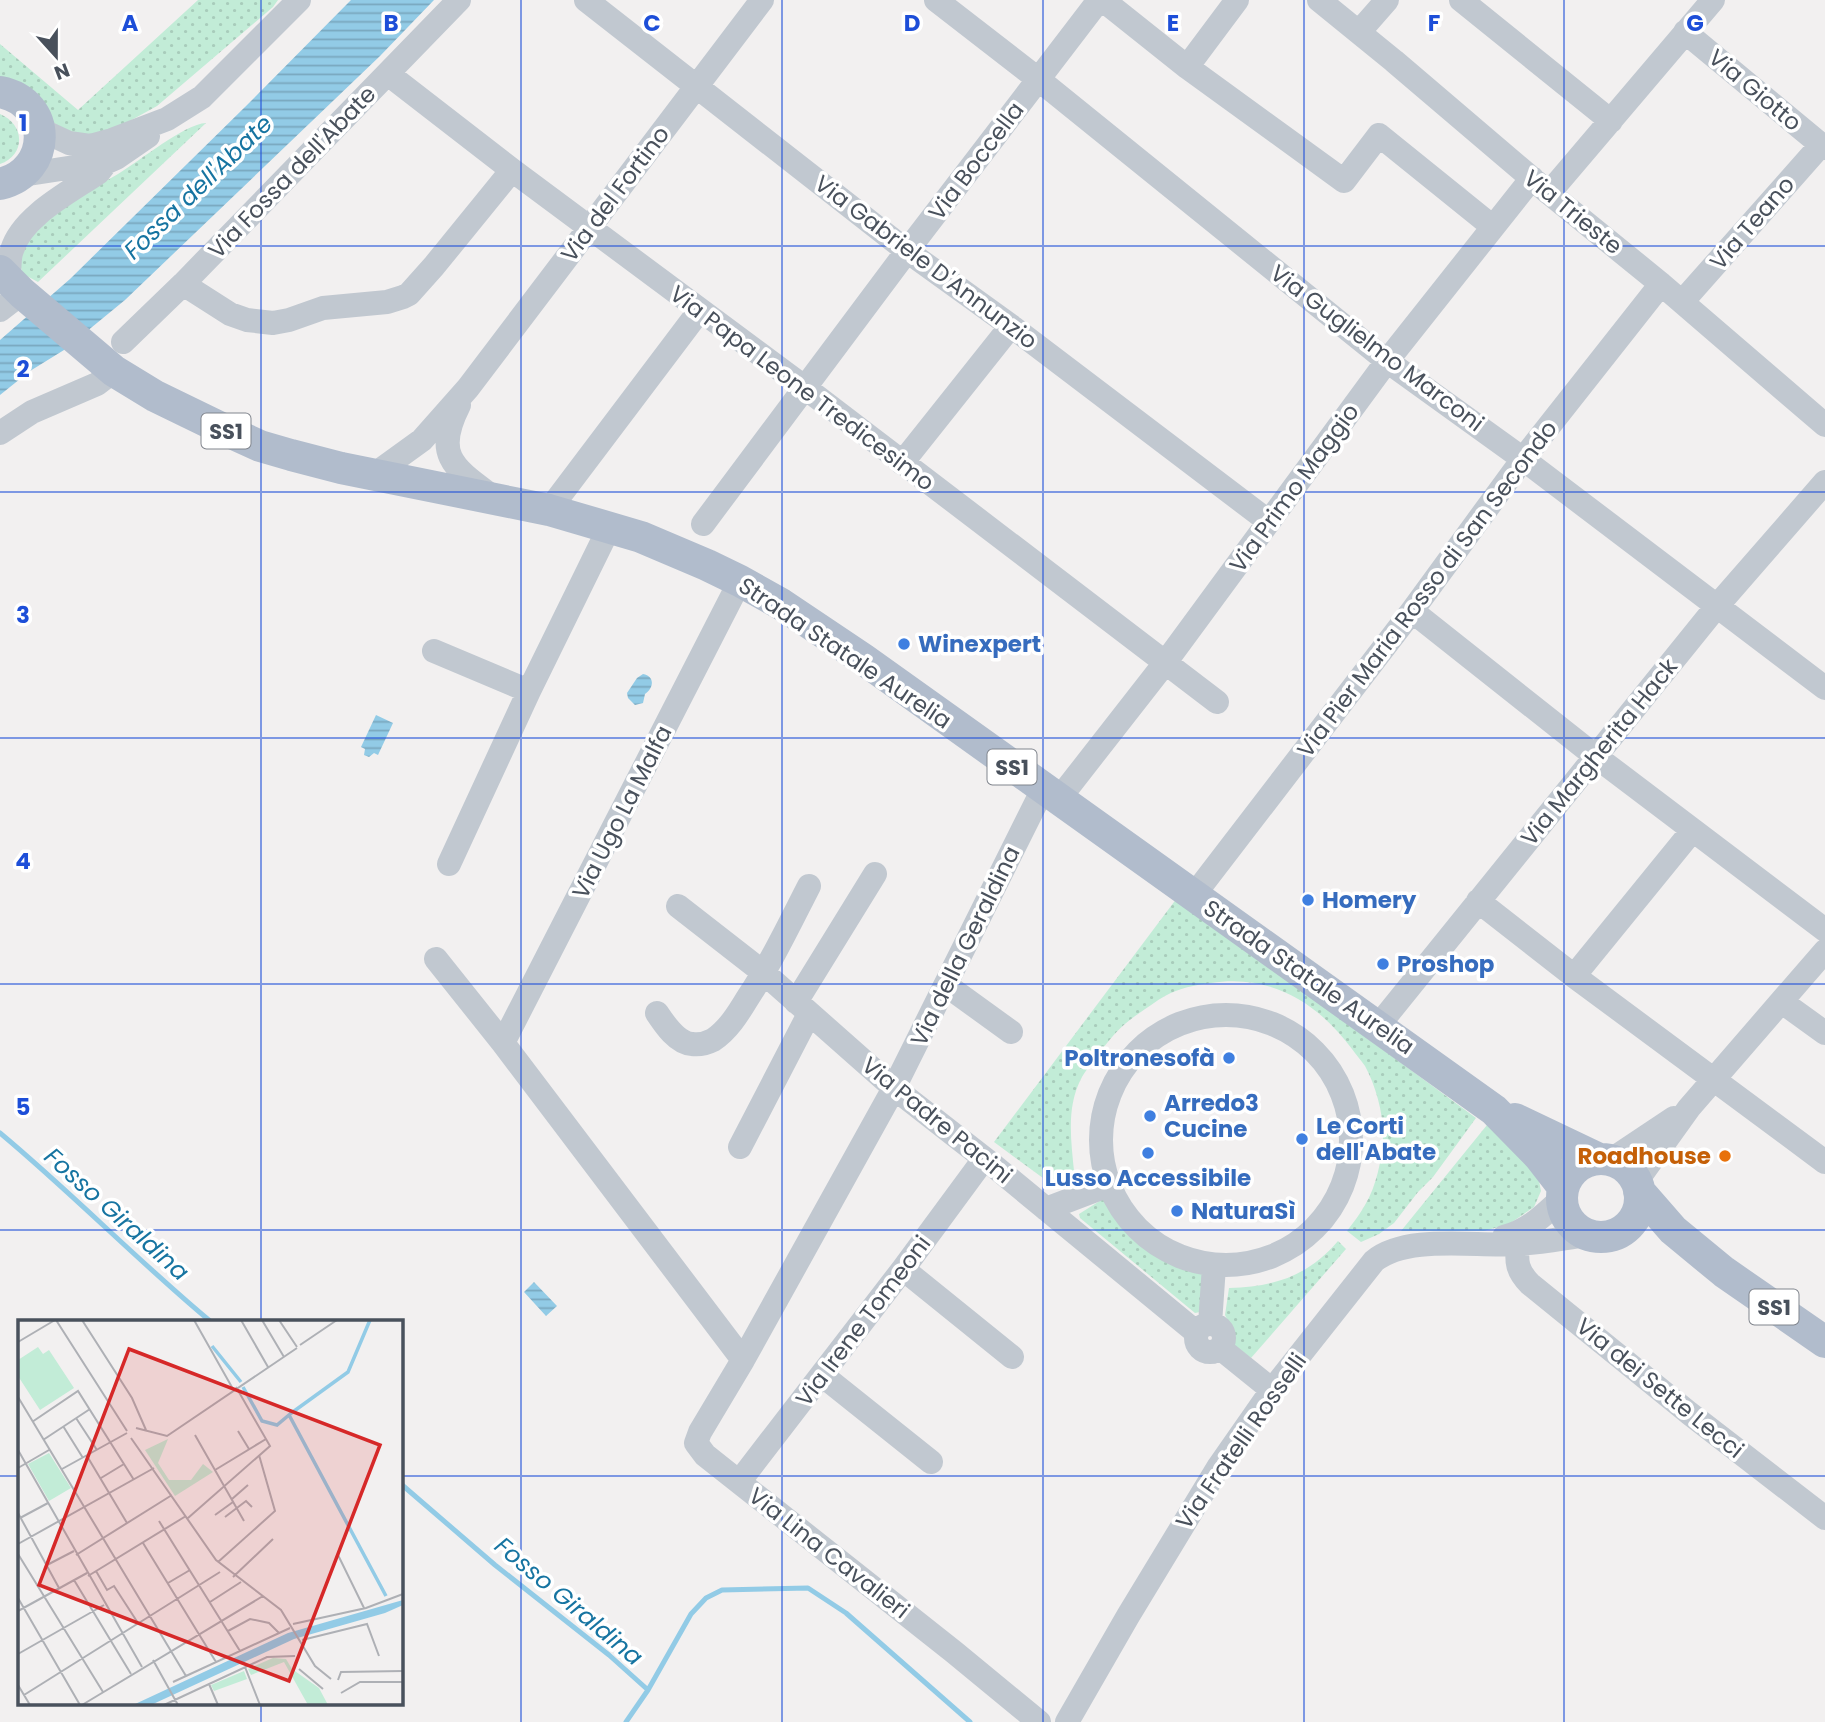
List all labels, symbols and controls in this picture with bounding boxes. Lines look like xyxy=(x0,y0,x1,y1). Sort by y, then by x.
text: A xyxy=(122,7,139,39)
text: B xyxy=(383,7,399,39)
text: C xyxy=(643,7,661,39)
text: D xyxy=(904,7,920,39)
text: E xyxy=(1167,7,1179,39)
text: F xyxy=(1428,7,1440,39)
text: G xyxy=(1686,7,1704,39)
north arrow xyxy=(21,21,91,91)
street label: Via Giotto xyxy=(1702,42,1808,138)
text: N xyxy=(50,56,73,87)
street label: Via Fossa dell'Abate xyxy=(201,79,383,265)
street label: Via Boccella xyxy=(921,95,1031,227)
text: 1 xyxy=(19,107,27,139)
water label: Fossa dell'Abate xyxy=(116,107,280,267)
street label: Via del Fortino xyxy=(553,119,677,269)
street label: Via Trieste xyxy=(1517,162,1629,262)
street label: Via Gabriele D'Annunzio xyxy=(808,167,1044,357)
street label: Via Teano xyxy=(1702,169,1802,277)
street label: Via Guglielmo Marconi xyxy=(1264,257,1490,439)
street label: Via Papa Leone Tredicesimo xyxy=(663,278,941,498)
text: 2 xyxy=(16,353,30,385)
street label: Via Primo Maggio xyxy=(1222,397,1366,579)
road number: SS1 xyxy=(202,414,250,448)
street label: Via Pier Maria Rosso di San Secondo xyxy=(1290,414,1564,764)
street label: Strada Statale Aurelia xyxy=(732,570,958,736)
text: 3 xyxy=(16,599,30,631)
place label: Winexpert xyxy=(918,628,1041,660)
marker: Winexpert xyxy=(896,636,912,652)
street label: Via Margherita Hack xyxy=(1513,651,1685,853)
street label: Via Ugo La Malfa xyxy=(564,720,680,904)
road number: SS1 xyxy=(988,750,1036,784)
street label: Via della Geraldina xyxy=(903,841,1027,1051)
text: 4 xyxy=(15,845,31,877)
place label: Homery xyxy=(1322,884,1417,916)
street label: Strada Statale Aurelia xyxy=(1197,892,1421,1062)
marker: Homery xyxy=(1300,892,1316,908)
place label: Proshop xyxy=(1397,948,1494,980)
marker: Proshop xyxy=(1375,956,1391,972)
place label: Poltronesofà xyxy=(1064,1042,1215,1074)
street label: Via Padre Pacini xyxy=(855,1049,1019,1191)
marker: Poltronesofà xyxy=(1221,1050,1237,1066)
place label: Arredo3 Cucine xyxy=(1164,1087,1259,1145)
text: 5 xyxy=(16,1091,30,1123)
marker: Arredo3 Cucine xyxy=(1142,1108,1158,1124)
place label: Le Corti dell'Abate xyxy=(1316,1110,1436,1168)
marker: Le Corti dell'Abate xyxy=(1294,1131,1310,1147)
water label: Fosso Giraldina xyxy=(37,1140,197,1288)
place label: Roadhouse xyxy=(1577,1140,1711,1172)
marker: Lusso Accessibile xyxy=(1140,1145,1156,1161)
marker: Roadhouse xyxy=(1717,1148,1733,1164)
place label: Lusso Accessibile xyxy=(1045,1162,1251,1194)
place label: NaturaSì xyxy=(1191,1195,1296,1227)
marker: NaturaSì xyxy=(1169,1203,1185,1219)
street label: Via Irene Tomeoni xyxy=(788,1229,938,1413)
road number: SS1 xyxy=(1750,1290,1798,1324)
street label: Via dei Sette Lecci xyxy=(1569,1310,1751,1466)
inset map xyxy=(18,1320,402,1704)
street label: Via Fratelli Rosselli xyxy=(1168,1347,1314,1535)
street label: Via Lina Cavalieri xyxy=(742,1480,916,1626)
water label: Fosso Giraldina xyxy=(488,1529,650,1673)

